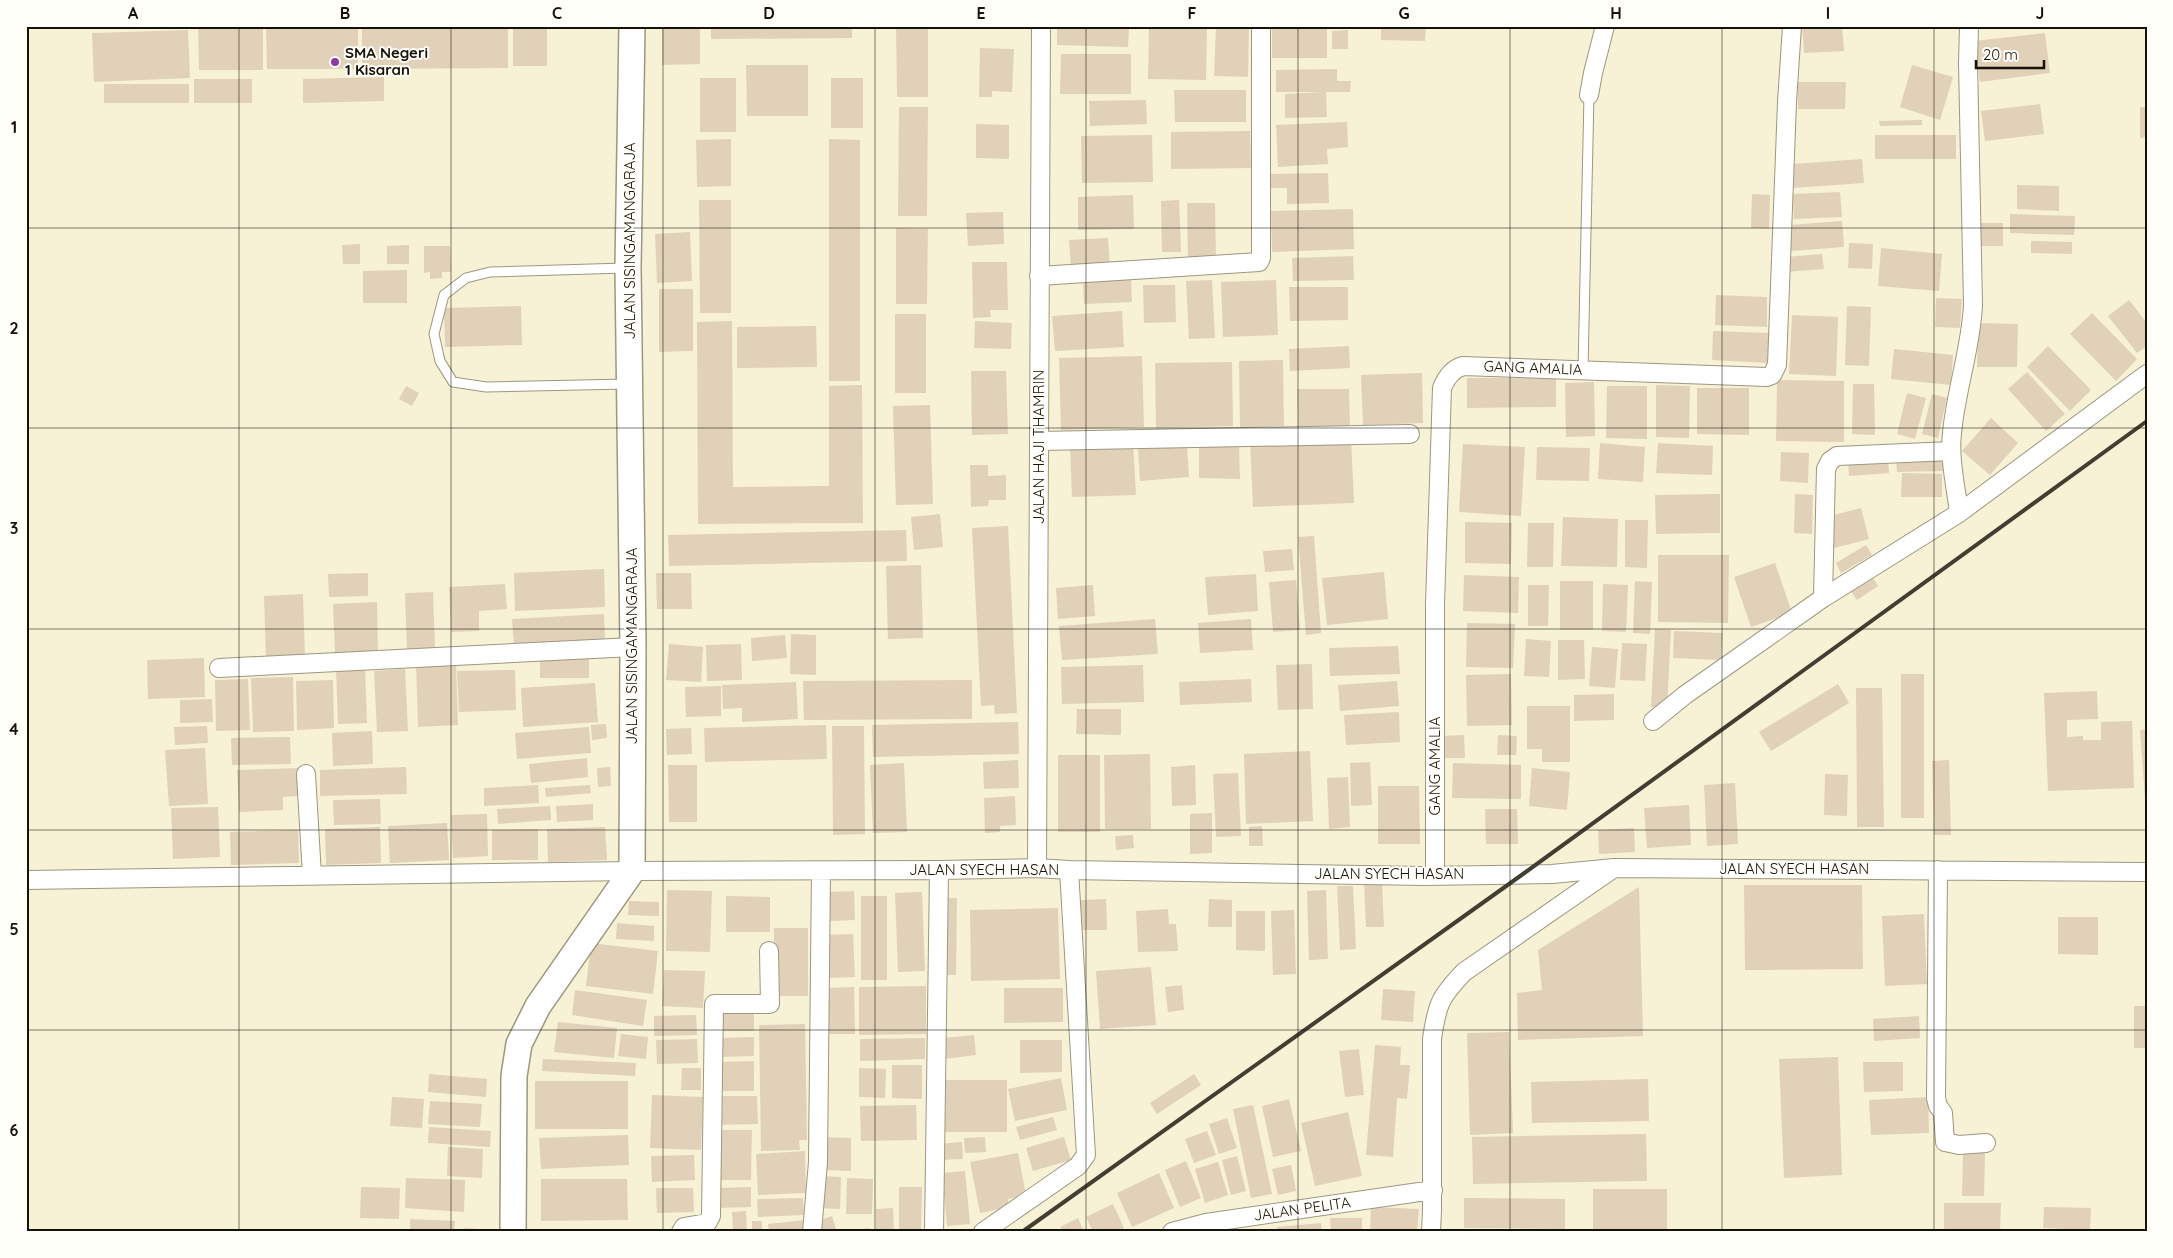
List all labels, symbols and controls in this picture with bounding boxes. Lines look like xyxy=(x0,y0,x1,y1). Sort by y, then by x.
text: A xyxy=(128,3,139,23)
text: B xyxy=(340,3,350,23)
text: C xyxy=(552,3,562,23)
text: D xyxy=(763,3,775,23)
text: E xyxy=(976,3,986,23)
text: F xyxy=(1188,3,1197,23)
text: G xyxy=(1398,3,1410,23)
text: H xyxy=(1610,3,1622,23)
text: I xyxy=(1826,3,1830,23)
text: J xyxy=(2036,3,2044,23)
scale bar xyxy=(1976,38,2043,70)
place label: SMA Negeri 1 Kisaran xyxy=(345,43,428,79)
text: 20 m xyxy=(1983,45,2018,64)
marker: SMA Negeri 1 Kisaran xyxy=(329,56,341,68)
text: 1 xyxy=(11,117,17,137)
street label: JALAN SISINGAMANGARAJA xyxy=(620,142,639,340)
text: 2 xyxy=(9,318,19,338)
street label: GANG AMALIA xyxy=(1483,356,1583,379)
street label: JALAN HAJI THAMRIN xyxy=(1029,370,1048,524)
text: 3 xyxy=(10,518,18,538)
street label: JALAN SISINGAMANGARAJA xyxy=(622,547,641,745)
street label: GANG AMALIA xyxy=(1425,716,1444,815)
text: 4 xyxy=(9,719,19,739)
street label: JALAN SYECH HASAN xyxy=(1719,859,1869,878)
street label: JALAN SYECH HASAN xyxy=(909,860,1059,879)
street label: JALAN SYECH HASAN xyxy=(1314,864,1464,883)
text: 5 xyxy=(9,919,19,939)
text: 6 xyxy=(10,1120,19,1140)
street label: JALAN PELITA xyxy=(1252,1192,1352,1225)

